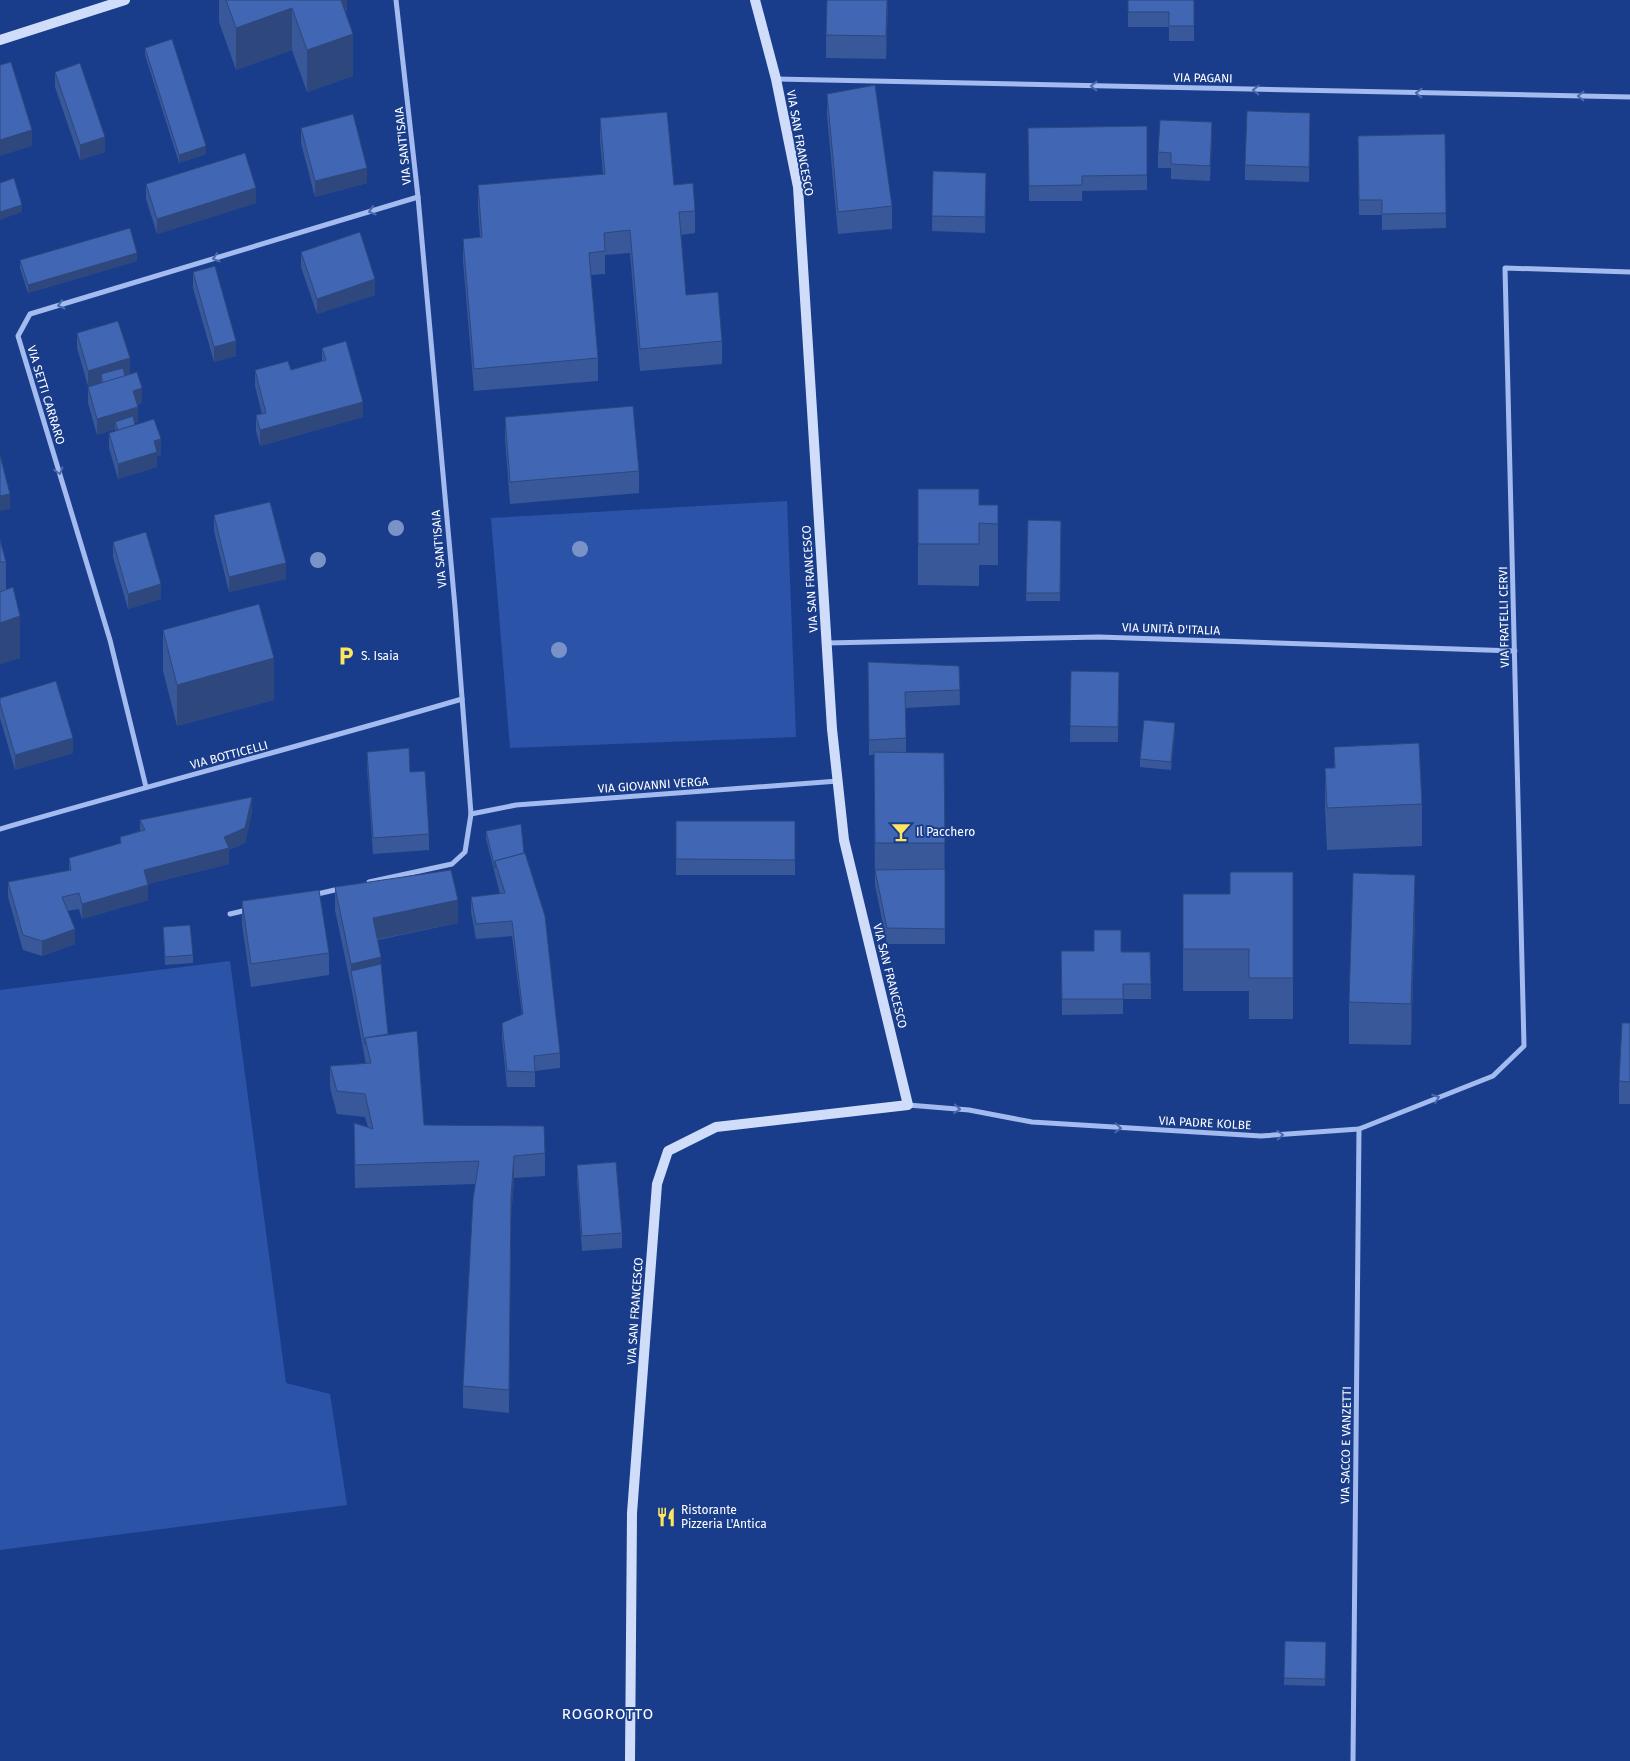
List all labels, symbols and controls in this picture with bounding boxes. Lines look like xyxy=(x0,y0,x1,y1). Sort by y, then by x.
street label: VIA PAGANI xyxy=(1173,70,1233,86)
one-way arrow xyxy=(1090,81,1098,91)
one-way arrow xyxy=(1252,84,1260,95)
one-way arrow xyxy=(1415,88,1422,98)
street label: VIA SAN FRANCESCO xyxy=(784,89,816,197)
one-way arrow xyxy=(1577,91,1585,102)
street label: VIA SANT'ISAIA xyxy=(392,106,414,186)
one-way arrow xyxy=(368,206,376,216)
one-way arrow xyxy=(213,253,221,263)
one-way arrow xyxy=(57,300,65,310)
street label: VIA SETTI CARRARO xyxy=(24,344,68,446)
one-way arrow xyxy=(53,466,63,475)
street label: VIA SANT'ISAIA xyxy=(429,509,449,589)
street label: VIA SAN FRANCESCO xyxy=(799,525,821,633)
street label: VIA FRATELLI CERVI xyxy=(1496,566,1512,668)
street label: VIA UNITÀ D'ITALIA xyxy=(1122,619,1221,638)
parking icon: S. Isaia xyxy=(335,645,357,667)
place label: S. Isaia xyxy=(361,649,399,663)
street label: VIA BOTTICELLI xyxy=(189,738,269,772)
street label: VIA GIOVANNI VERGA xyxy=(597,774,709,796)
bar icon: Il Pacchero xyxy=(890,821,912,843)
place label: Il Pacchero xyxy=(916,825,975,839)
street label: VIA SAN FRANCESCO xyxy=(870,922,910,1030)
one-way arrow xyxy=(1431,1094,1440,1104)
one-way arrow xyxy=(953,1103,961,1114)
street label: VIA PADRE KOLBE xyxy=(1158,1114,1252,1132)
one-way arrow xyxy=(1114,1122,1122,1133)
one-way arrow xyxy=(1276,1130,1284,1141)
street label: VIA SAN FRANCESCO xyxy=(624,1257,646,1365)
street label: VIA SACCO E VANZETTI xyxy=(1338,1386,1354,1504)
place label: Ristorante Pizzeria L'Antica xyxy=(681,1503,767,1531)
restaurant icon: Ristorante Pizzeria L'Antica xyxy=(655,1506,677,1528)
district label: ROGOROTTO xyxy=(562,1705,654,1723)

